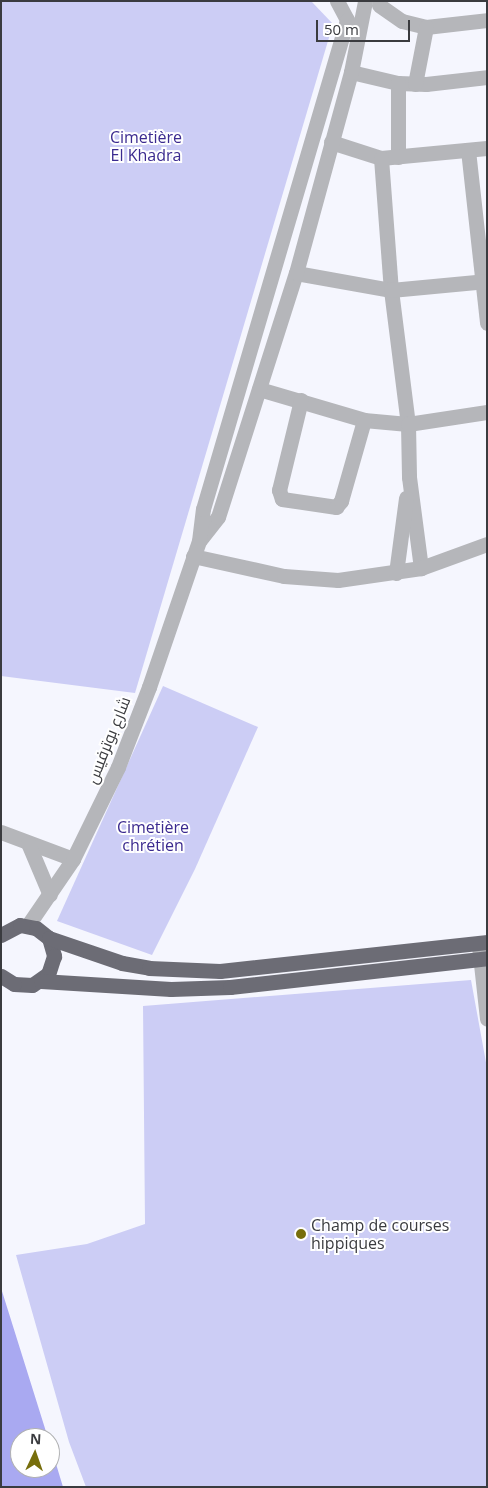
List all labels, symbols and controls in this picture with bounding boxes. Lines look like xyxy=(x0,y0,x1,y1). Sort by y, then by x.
scale bar xyxy=(318,10,412,42)
text: 50 m xyxy=(324,19,359,39)
park label: Cimetière El Khadra xyxy=(110,127,182,165)
street label: شارع بوترفيس xyxy=(82,694,134,786)
park label: Cimetière chrétien xyxy=(117,817,189,855)
place label: Champ de courses hippiques xyxy=(311,1215,449,1253)
marker: Champ de courses hippiques xyxy=(295,1228,307,1240)
north arrow xyxy=(10,1428,60,1478)
text: N xyxy=(30,1429,42,1448)

